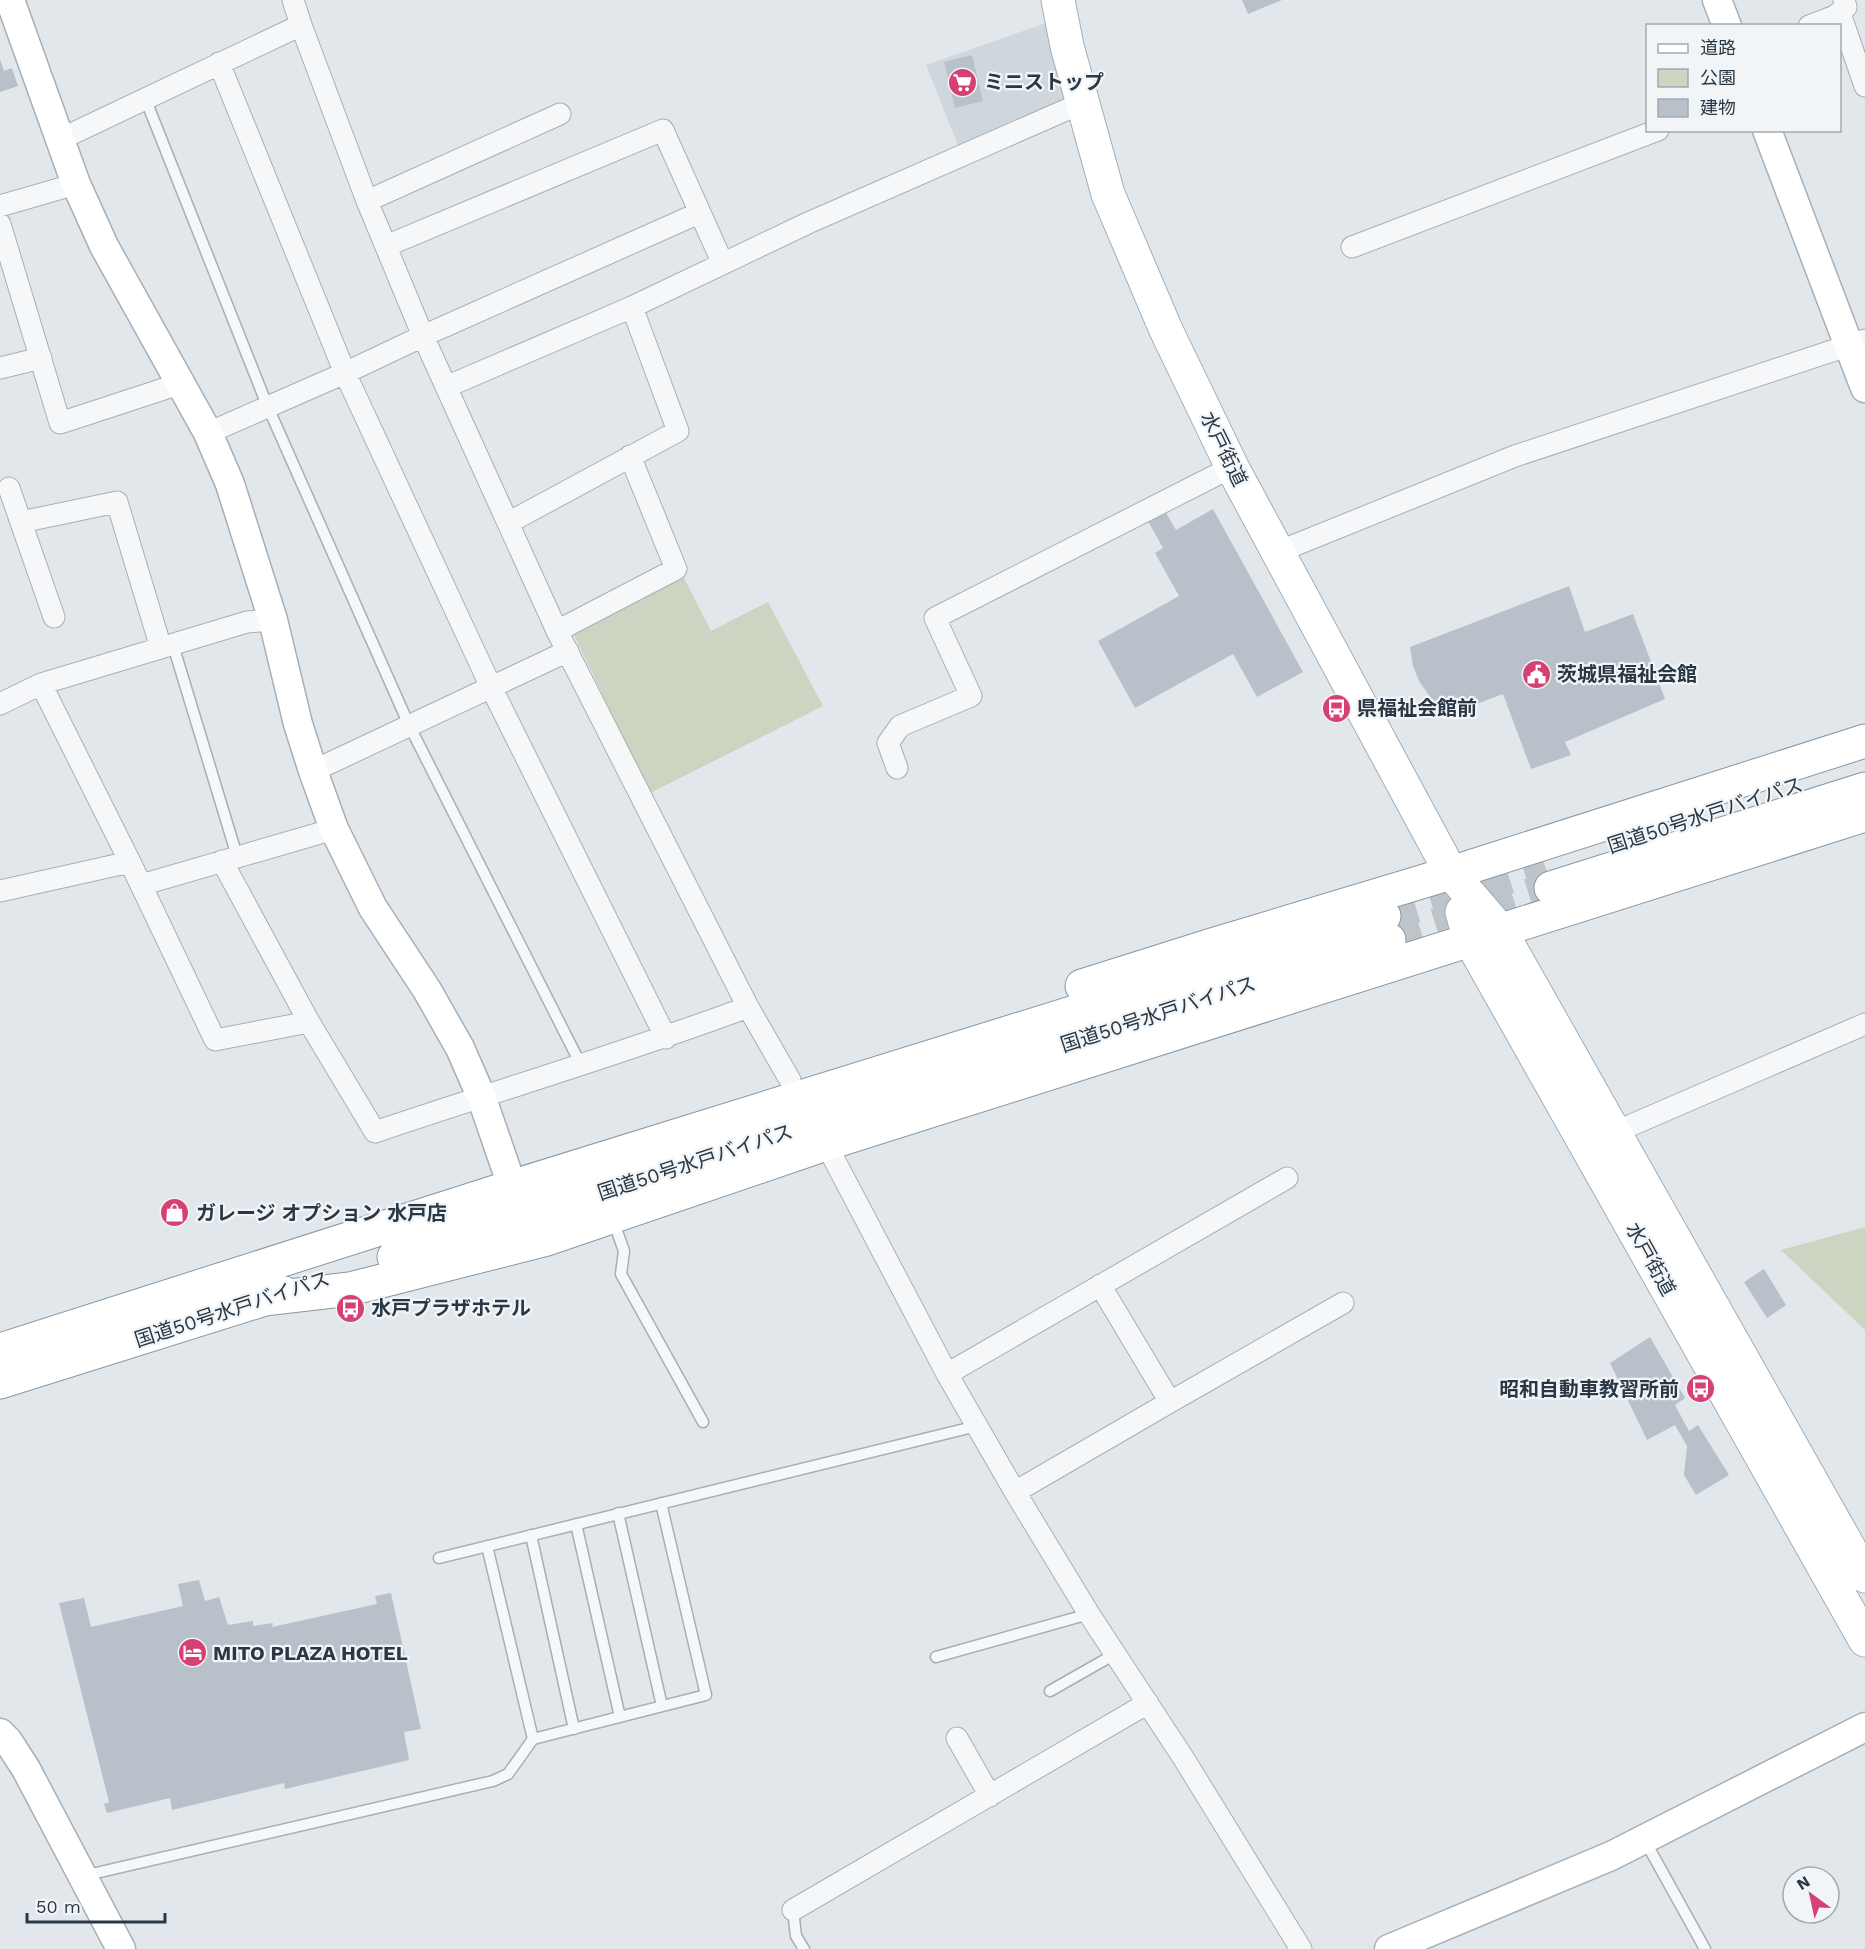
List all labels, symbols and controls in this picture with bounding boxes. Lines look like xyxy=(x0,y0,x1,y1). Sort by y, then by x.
legend xyxy=(1646,24,1841,132)
text: 道路 xyxy=(1700,37,1736,58)
supermarket icon: ミニストップ xyxy=(947,66,979,98)
text: 公園 xyxy=(1700,67,1736,88)
place label: ミニストップ xyxy=(984,70,1104,94)
text: 建物 xyxy=(1700,97,1736,118)
street label: 水戸街道 xyxy=(1196,408,1252,490)
public building icon: 茨城県福祉会館 xyxy=(1520,658,1552,690)
place label: 茨城県福祉会館 xyxy=(1557,662,1697,686)
bus stop icon: 県福祉会館前 xyxy=(1320,692,1352,724)
place label: 県福祉会館前 xyxy=(1357,696,1477,720)
street label: 国道50号水戸バイパス xyxy=(1604,772,1806,858)
street label: 国道50号水戸バイパス xyxy=(1057,971,1259,1057)
street label: 国道50号水戸バイパス xyxy=(594,1119,796,1205)
shop icon: ガレージ オプション 水戸店 xyxy=(159,1197,191,1229)
place label: ガレージ オプション 水戸店 xyxy=(196,1201,447,1225)
street label: 水戸街道 xyxy=(1621,1218,1681,1300)
street label: 国道50号水戸バイパス xyxy=(131,1266,333,1352)
bus stop icon: 水戸プラザホテル xyxy=(334,1292,366,1324)
place label: 水戸プラザホテル xyxy=(371,1296,531,1320)
bus stop icon: 昭和自動車教習所前 xyxy=(1684,1373,1716,1405)
place label: 昭和自動車教習所前 xyxy=(1499,1377,1679,1401)
hotel icon: MITO PLAZA HOTEL xyxy=(176,1637,208,1669)
place label: MITO PLAZA HOTEL xyxy=(213,1641,408,1665)
north arrow xyxy=(1781,1865,1841,1925)
text: N xyxy=(1793,1872,1813,1894)
scale bar xyxy=(27,1886,165,1924)
text: 50 m xyxy=(36,1896,81,1917)

